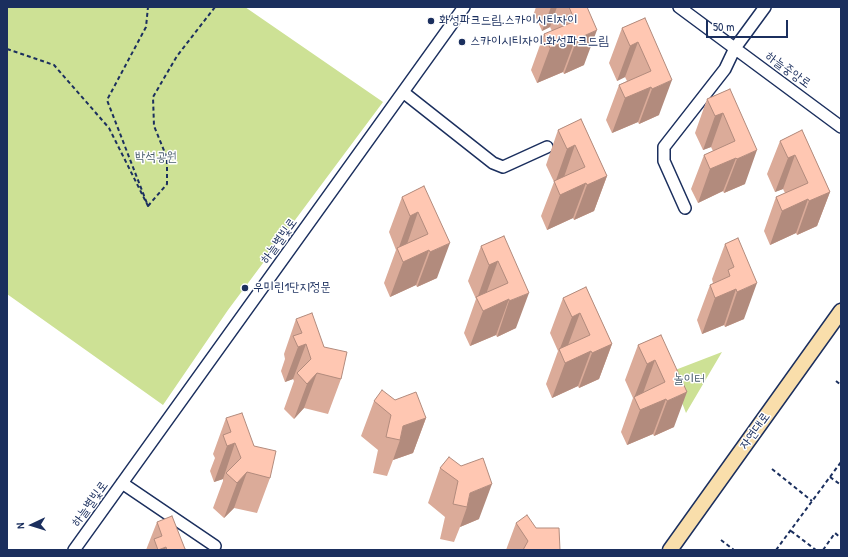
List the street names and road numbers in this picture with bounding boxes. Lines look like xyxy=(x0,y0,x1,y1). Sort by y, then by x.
street label: 하늘중앙로 xyxy=(762,48,814,92)
street label: 하늘별빛로 xyxy=(257,215,301,267)
street label: 자연대로 xyxy=(736,409,774,453)
street label: 하늘별빛로 xyxy=(68,478,112,530)

